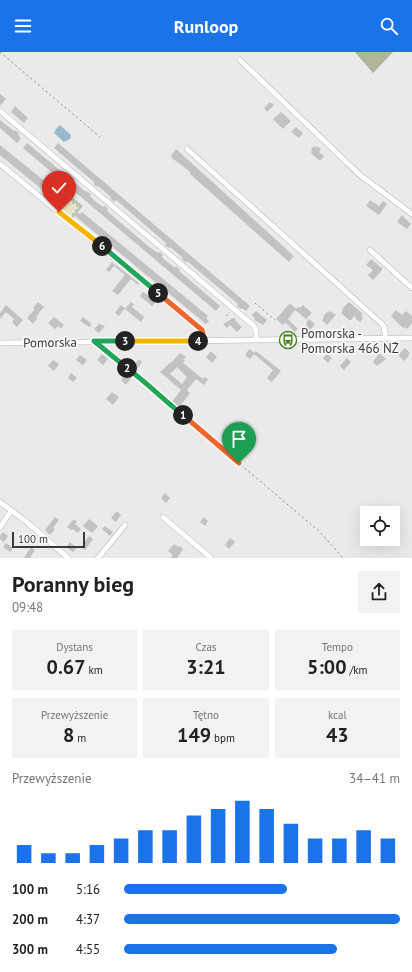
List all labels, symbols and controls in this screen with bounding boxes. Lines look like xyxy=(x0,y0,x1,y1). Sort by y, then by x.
icon: menu xyxy=(12,15,34,37)
text: Runloop xyxy=(174,15,238,38)
icon: search xyxy=(378,15,400,37)
pin xyxy=(42,171,76,212)
icon: check xyxy=(48,177,70,199)
pin: 6 xyxy=(92,236,112,256)
text: 6 xyxy=(99,239,105,253)
pin: 5 xyxy=(148,283,168,303)
text: 5 xyxy=(155,286,161,300)
place label: Pomorska - Pomorska 466 NŻ xyxy=(301,325,399,357)
bus stop icon: Pomorska - Pomorska 466 NŻ xyxy=(278,330,298,350)
pin: 3 xyxy=(115,331,135,351)
pin: 4 xyxy=(188,331,208,351)
street label: Pomorska xyxy=(23,334,77,351)
text: 3 xyxy=(122,334,128,348)
text: 4 xyxy=(195,334,201,348)
pin: 2 xyxy=(117,358,137,378)
text: 2 xyxy=(124,361,130,375)
pin: 1 xyxy=(173,405,193,425)
text: 1 xyxy=(180,408,186,422)
pin xyxy=(222,422,256,463)
icon: arrive xyxy=(228,428,250,450)
map controls xyxy=(360,506,400,546)
button: locate xyxy=(360,506,400,546)
scale bar xyxy=(12,530,85,549)
text: 100 m xyxy=(18,532,48,546)
text: Poranny bieg xyxy=(12,570,134,598)
button: share xyxy=(358,571,400,613)
text: 09:48 xyxy=(12,599,43,616)
text: Dystans xyxy=(56,640,93,654)
text: Czas xyxy=(195,640,217,654)
text: Tempo xyxy=(322,640,353,654)
text: 0.67 xyxy=(47,654,86,680)
text: 3:21 xyxy=(186,654,226,680)
text: 5:00 xyxy=(307,654,347,680)
text: km xyxy=(86,663,103,677)
text: /km xyxy=(347,663,368,677)
text: Przewyższenie xyxy=(41,708,108,722)
text: Tętno xyxy=(193,708,219,722)
text: kcal xyxy=(328,708,347,722)
text: 8 xyxy=(63,722,74,748)
text: 149 xyxy=(177,722,211,748)
text: 43 xyxy=(326,722,349,748)
text: m xyxy=(74,731,86,745)
text: bpm xyxy=(211,731,235,745)
text: Przewyższenie xyxy=(12,770,92,787)
text: 34–41 m xyxy=(349,770,400,787)
text: 100 m xyxy=(12,881,48,898)
text: 5:16 xyxy=(76,881,100,898)
text: 200 m xyxy=(12,911,48,928)
text: 4:37 xyxy=(76,911,100,928)
text: 300 m xyxy=(12,941,48,958)
text: 4:55 xyxy=(76,941,100,958)

